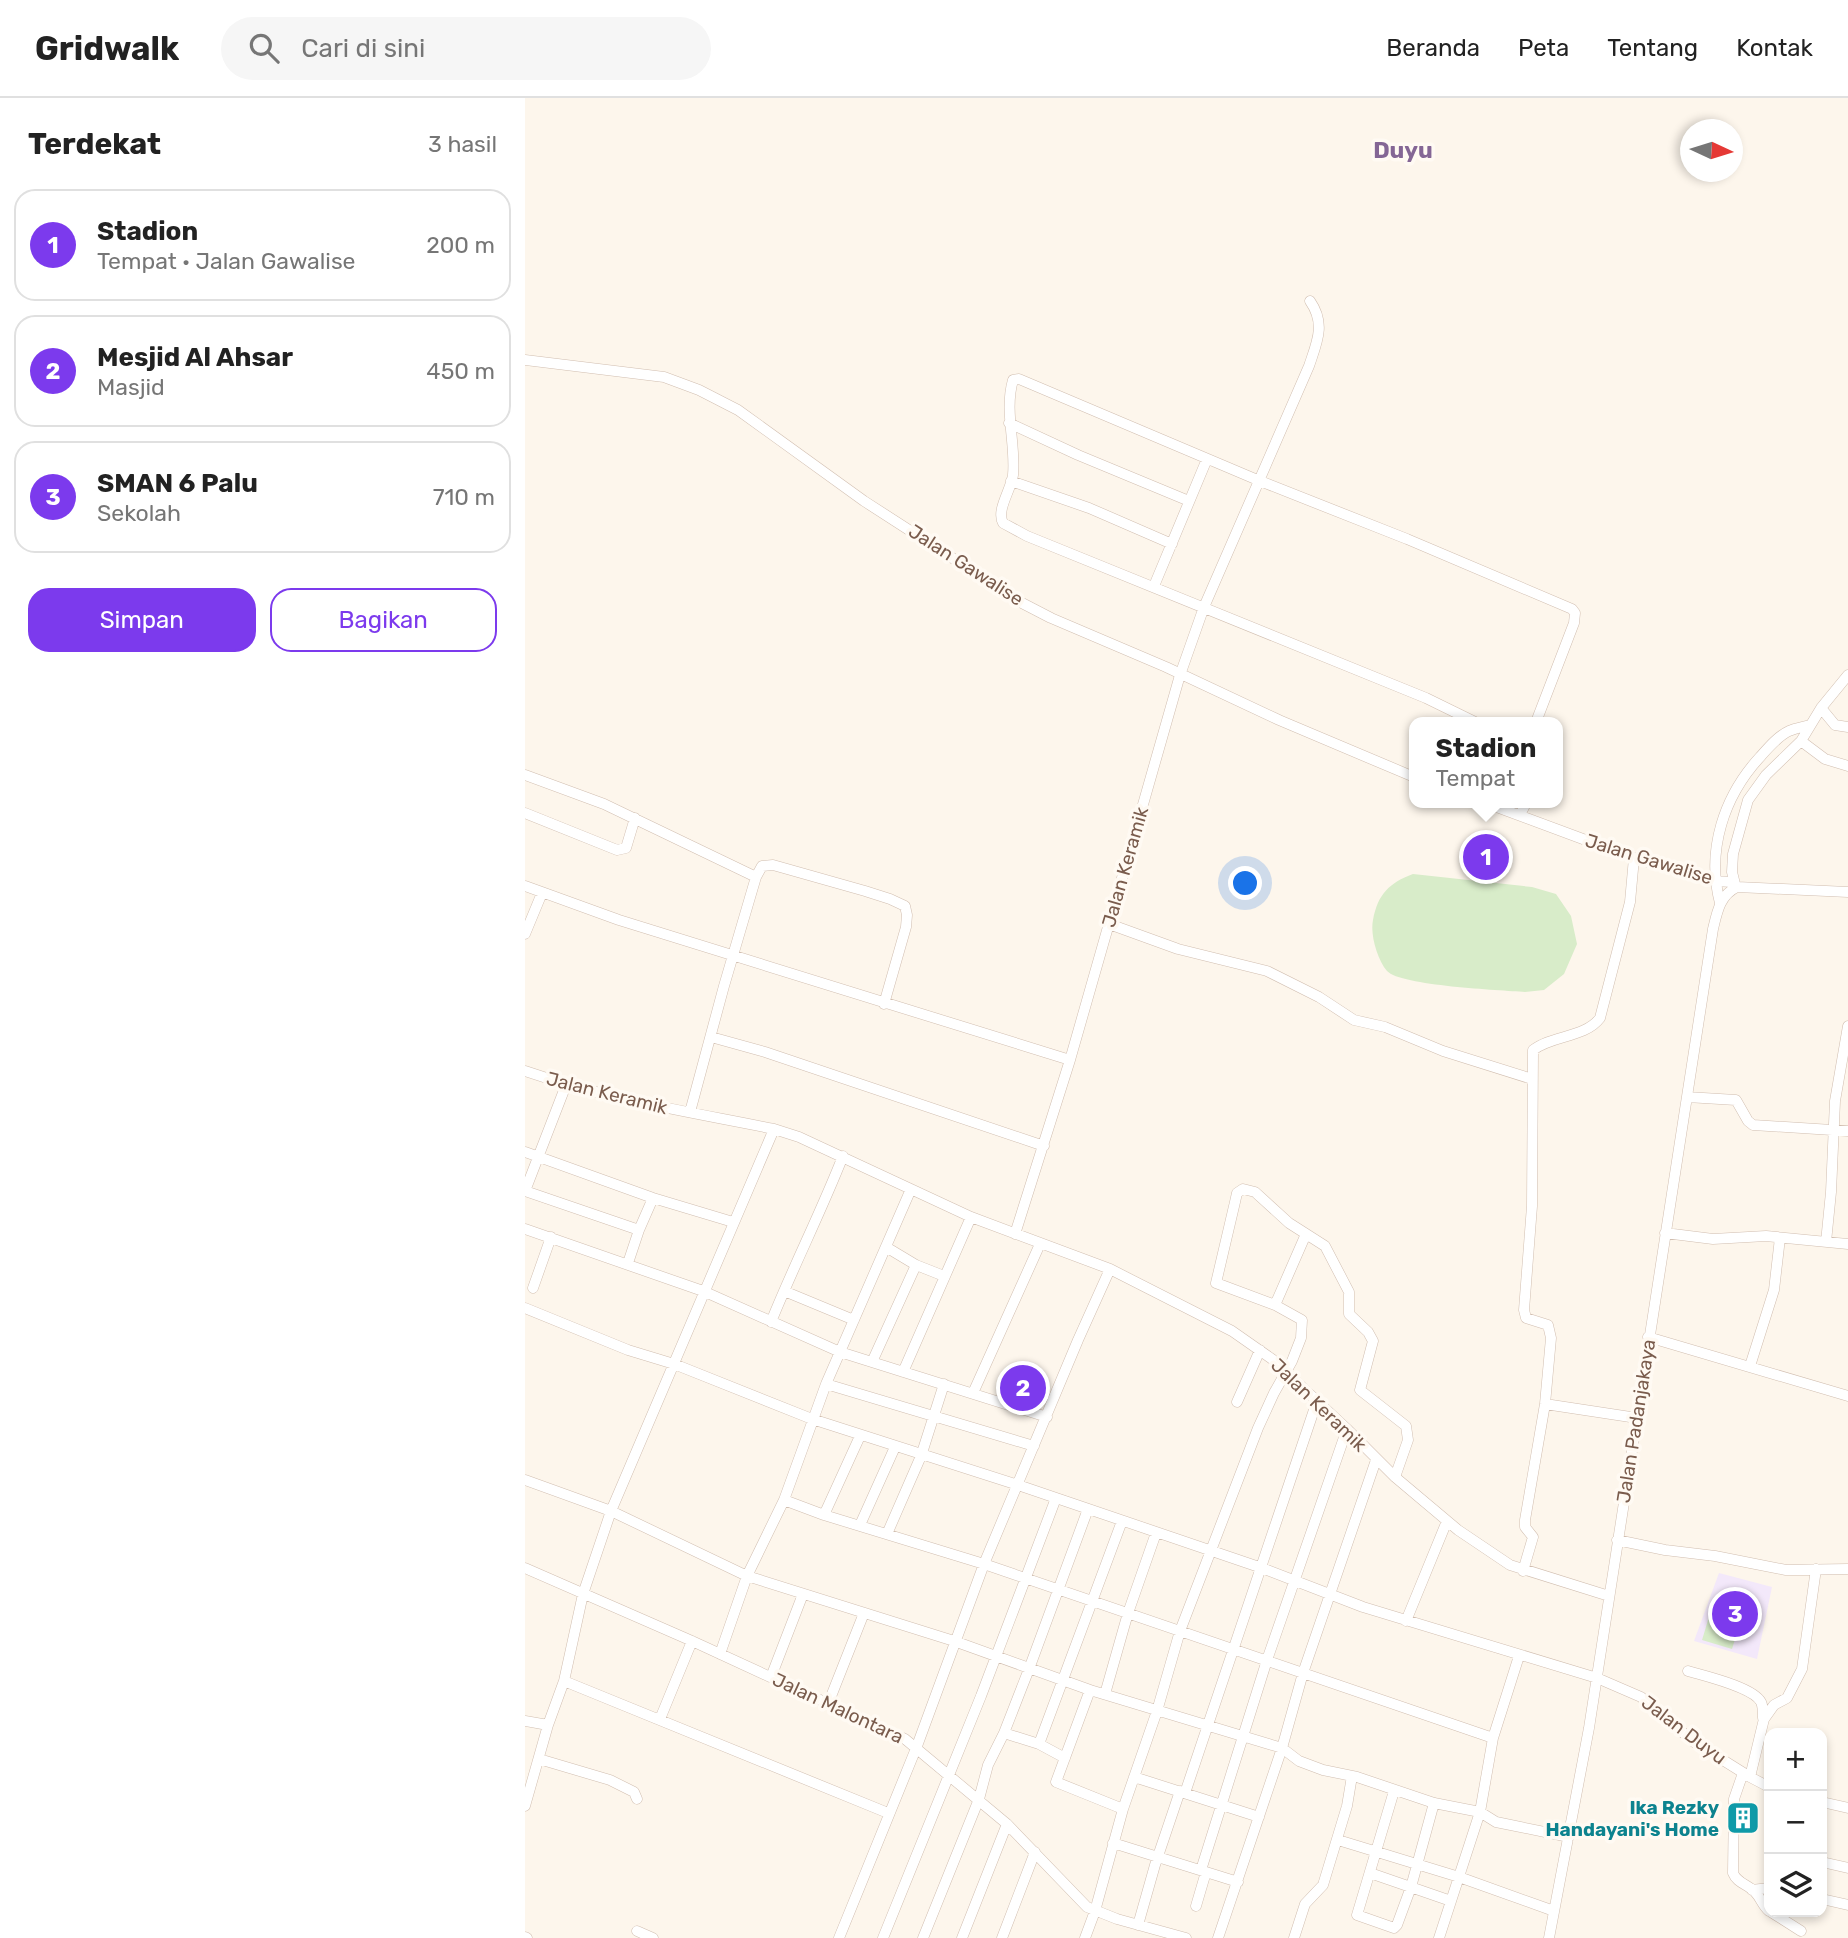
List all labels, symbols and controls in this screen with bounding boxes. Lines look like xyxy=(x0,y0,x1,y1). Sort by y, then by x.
search box xyxy=(221,17,711,80)
text: Gridwalk xyxy=(35,29,179,68)
icon: search xyxy=(245,29,283,67)
text: Cari di sini xyxy=(301,33,425,64)
text: Beranda xyxy=(1386,34,1480,62)
text: Peta xyxy=(1518,34,1569,62)
text: Tentang xyxy=(1607,34,1698,62)
text: Kontak xyxy=(1736,34,1813,62)
north arrow xyxy=(1680,119,1743,182)
text: Terdekat xyxy=(28,126,161,162)
text: 3 hasil xyxy=(428,130,497,158)
district label: Duyu xyxy=(1373,136,1433,164)
text: Stadion xyxy=(97,216,198,247)
text: 1 xyxy=(47,231,59,259)
text: 200 m xyxy=(426,231,495,259)
text: Tempat · Jalan Gawalise xyxy=(97,247,356,275)
text: Mesjid Al Ahsar xyxy=(97,342,293,373)
text: 2 xyxy=(46,357,60,385)
text: 450 m xyxy=(426,357,495,385)
text: Masjid xyxy=(97,373,165,401)
text: SMAN 6 Palu xyxy=(97,468,258,499)
text: 3 xyxy=(45,483,61,511)
text: 710 m xyxy=(433,483,495,511)
text: Sekolah xyxy=(97,499,181,527)
street label: Jalan Gawalise xyxy=(904,519,1028,611)
button: Simpan xyxy=(28,588,256,652)
button: Bagikan xyxy=(270,588,497,652)
popup xyxy=(1409,717,1563,808)
text: Stadion xyxy=(1435,733,1537,764)
text: Tempat xyxy=(1435,764,1515,792)
street label: Jalan Keramik xyxy=(1097,804,1153,930)
street label: Jalan Gawalise xyxy=(1582,829,1716,889)
pin: 1 xyxy=(1463,831,1509,883)
your location xyxy=(1228,866,1262,900)
street label: Jalan Keramik xyxy=(544,1067,670,1119)
street label: Jalan Padanjakaya xyxy=(1612,1338,1660,1504)
street label: Jalan Keramik xyxy=(1266,1354,1372,1457)
pin: 2 xyxy=(1000,1362,1046,1414)
pin: 3 xyxy=(1712,1588,1758,1640)
street label: Jalan Malontara xyxy=(769,1668,907,1748)
street label: Jalan Duyu xyxy=(1637,1691,1731,1769)
map controls xyxy=(1764,1728,1827,1917)
button: + xyxy=(1764,1728,1827,1791)
button: − xyxy=(1764,1791,1827,1854)
place label: Ika Rezky Handayani's Home xyxy=(1545,1796,1720,1841)
building icon: Ika Rezky Handayani's Home xyxy=(1724,1799,1762,1837)
button: layers xyxy=(1764,1854,1827,1917)

